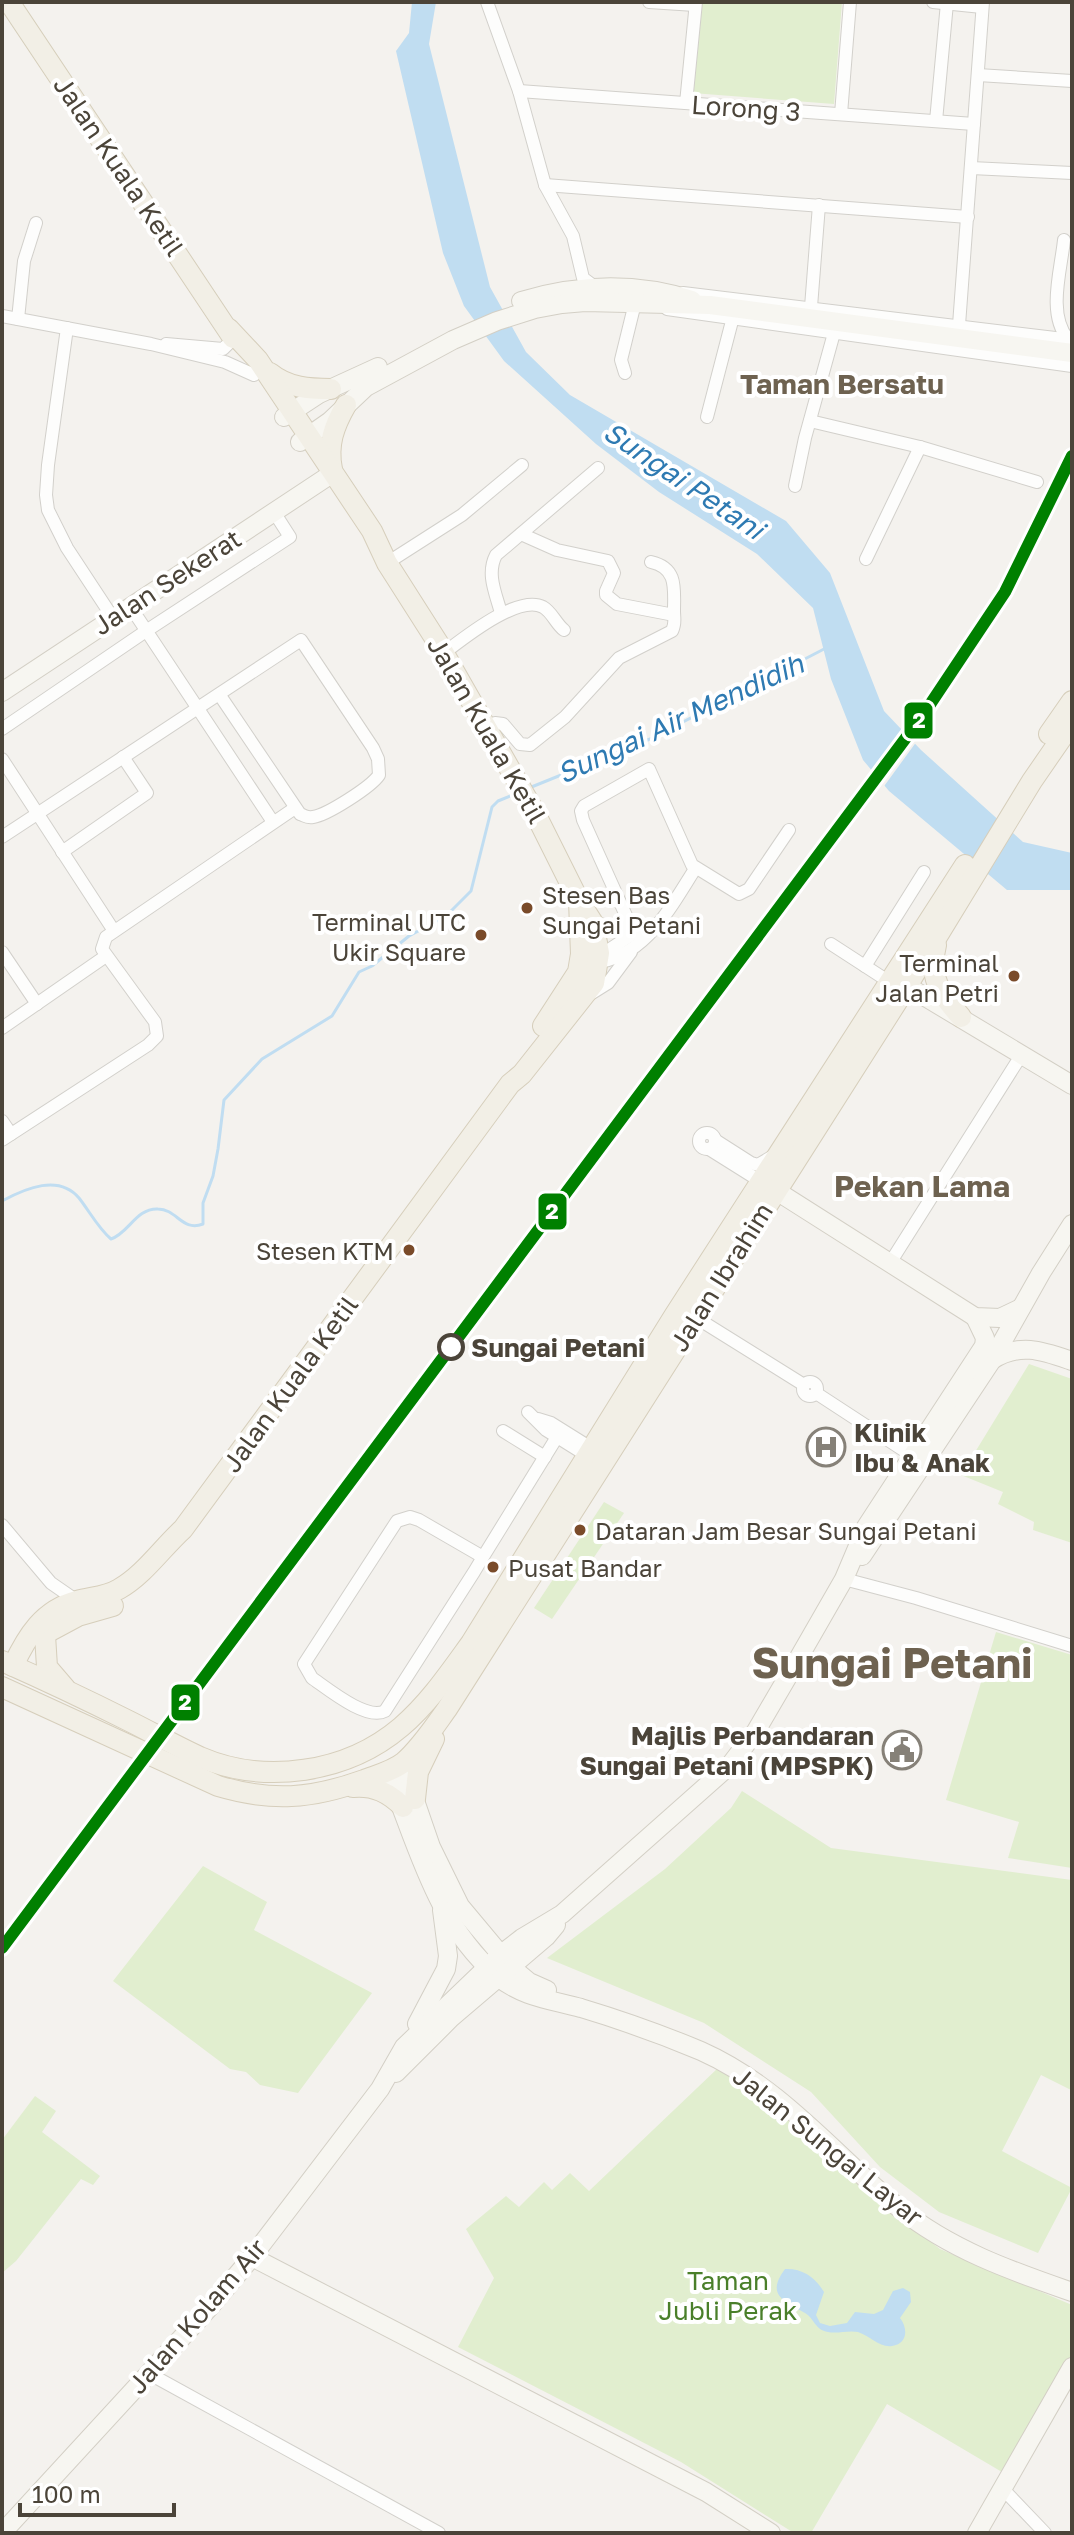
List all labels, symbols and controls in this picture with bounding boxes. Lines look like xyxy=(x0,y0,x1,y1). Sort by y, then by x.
street label: Jalan Kuala Ketil xyxy=(47,70,191,262)
street label: Lorong 3 xyxy=(690,89,802,127)
district label: Taman Bersatu xyxy=(740,367,944,400)
water label: Sungai Petani xyxy=(598,414,773,548)
street label: Jalan Sekerat xyxy=(87,523,247,641)
street label: Jalan Kuala Ketil xyxy=(421,631,553,829)
water label: Sungai Air Mendidih xyxy=(552,646,810,790)
line badge: 2 xyxy=(903,701,934,740)
text: 2 xyxy=(912,706,926,733)
place label: Stesen Bas Sungai Petani xyxy=(542,880,701,939)
marker: Stesen Bas Sungai Petani xyxy=(519,900,535,916)
place label: Terminal UTC Ukir Square xyxy=(312,907,466,966)
marker: Terminal UTC Ukir Square xyxy=(473,927,489,943)
place label: Terminal Jalan Petri xyxy=(875,948,999,1007)
marker: Terminal Jalan Petri xyxy=(1006,968,1022,984)
district label: Pekan Lama xyxy=(834,1168,1010,1204)
line badge: 2 xyxy=(537,1192,568,1231)
text: 2 xyxy=(545,1197,559,1224)
street label: Jalan Ibrahim xyxy=(663,1197,779,1357)
place label: Stesen KTM xyxy=(256,1236,394,1265)
marker: Stesen KTM xyxy=(401,1242,417,1258)
street label: Jalan Kuala Ketil xyxy=(216,1290,364,1478)
place label: Sungai Petani xyxy=(471,1332,645,1363)
marker: Sungai Petani xyxy=(438,1334,464,1360)
place label: Klinik Ibu & Anak xyxy=(854,1417,990,1478)
hospital icon: Klinik Ibu & Anak xyxy=(805,1426,847,1468)
place label: Dataran Jam Besar Sungai Petani xyxy=(595,1516,977,1545)
marker: Dataran Jam Besar Sungai Petani xyxy=(572,1522,588,1538)
place label: Pusat Bandar xyxy=(508,1553,662,1582)
marker: Pusat Bandar xyxy=(485,1559,501,1575)
district label: Sungai Petani xyxy=(751,1637,1033,1687)
line badge: 2 xyxy=(170,1683,201,1722)
text: 2 xyxy=(178,1688,192,1715)
place label: Majlis Perbandaran Sungai Petani (MPSPK) xyxy=(580,1720,874,1781)
public building icon: Majlis Perbandaran Sungai Petani (MPSPK) xyxy=(881,1729,923,1771)
street label: Jalan Sungai Layar xyxy=(727,2060,929,2232)
street label: Jalan Kolam Air xyxy=(121,2232,273,2400)
park label: Taman Jubli Perak xyxy=(658,2265,798,2326)
scale bar xyxy=(20,2467,174,2517)
text: 100 m xyxy=(32,2479,101,2508)

